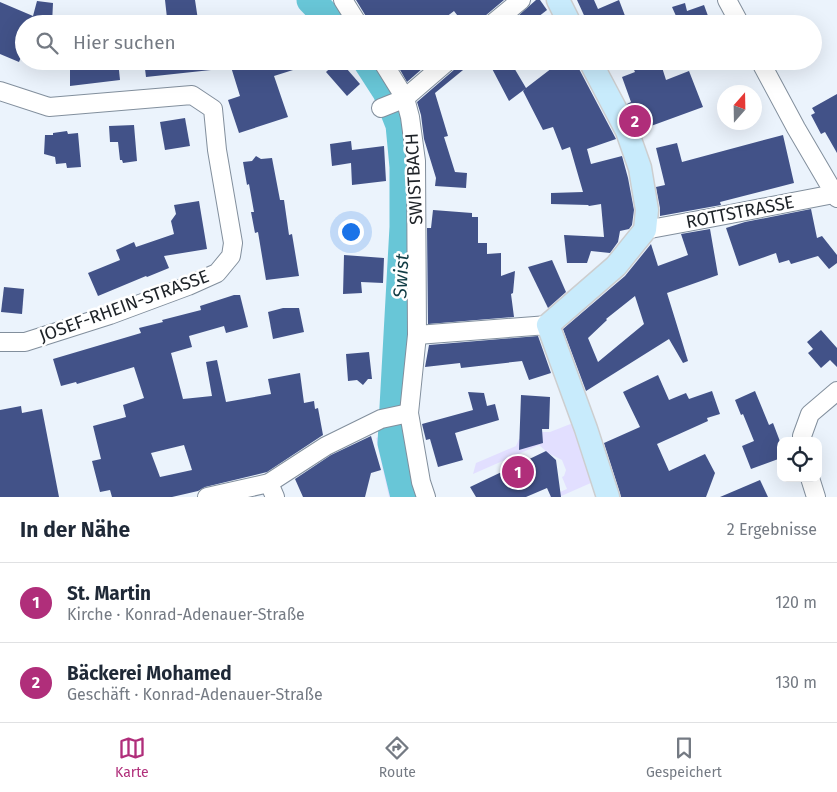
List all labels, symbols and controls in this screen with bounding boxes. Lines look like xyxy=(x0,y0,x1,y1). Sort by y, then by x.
search box xyxy=(15,15,822,70)
icon: search xyxy=(33,29,61,57)
text: Hier suchen xyxy=(73,31,176,54)
north arrow xyxy=(717,85,762,130)
pin: 2 xyxy=(619,102,651,140)
street label: SWISTBACH xyxy=(401,133,427,225)
street label: ROTTSTRASSE xyxy=(684,191,796,233)
your location xyxy=(338,219,364,245)
water label: Swist xyxy=(388,253,414,300)
street label: JOSEF-RHEIN-STRASSE xyxy=(36,265,212,347)
map controls xyxy=(777,437,822,482)
button: locate xyxy=(777,437,822,482)
pin: 1 xyxy=(502,453,534,491)
text: In der Nähe xyxy=(20,517,130,543)
text: 2 Ergebnisse xyxy=(727,520,817,539)
text: St. Martin xyxy=(67,582,151,605)
text: 1 xyxy=(32,593,40,612)
text: 120 m xyxy=(775,593,817,612)
text: Kirche · Konrad-Adenauer-Straße xyxy=(67,605,305,624)
text: Bäckerei Mohamed xyxy=(67,662,232,685)
text: 2 xyxy=(32,673,40,692)
text: 130 m xyxy=(775,673,817,692)
text: Geschäft · Konrad-Adenauer-Straße xyxy=(67,685,323,704)
tab: Karte xyxy=(115,734,149,781)
tab: Route xyxy=(379,734,416,781)
tab: Gespeichert xyxy=(646,734,722,781)

